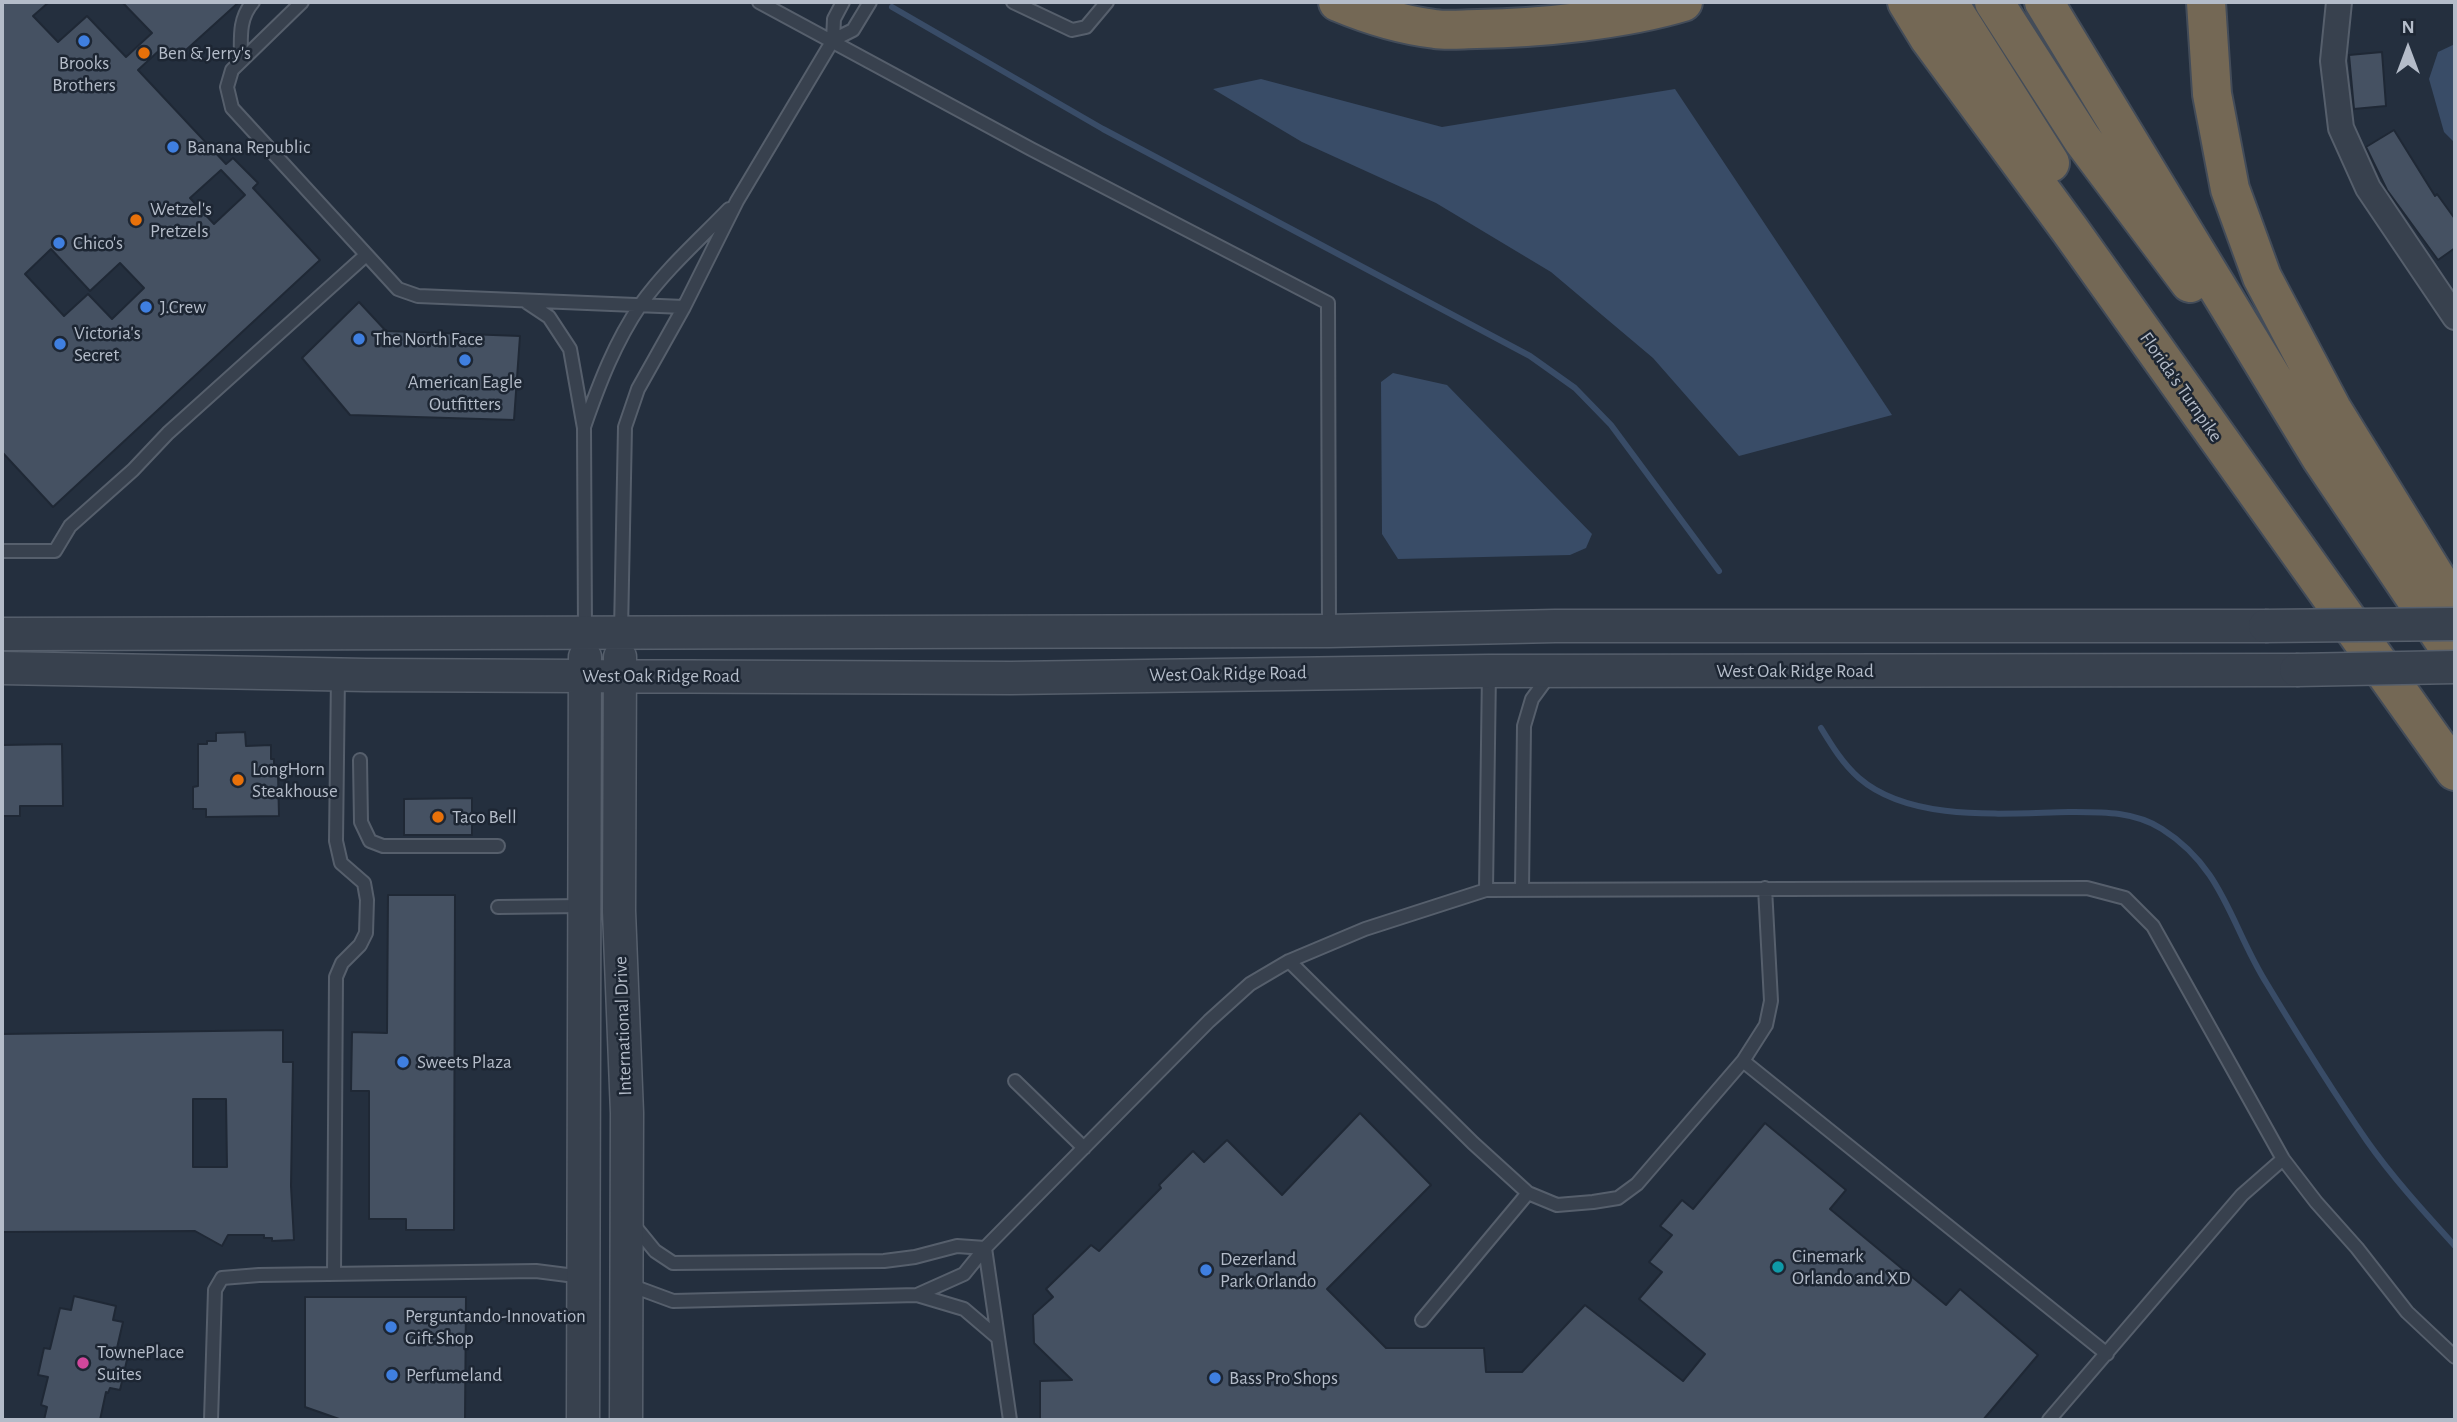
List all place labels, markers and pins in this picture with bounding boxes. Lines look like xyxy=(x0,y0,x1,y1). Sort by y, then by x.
marker: Brooks Brothers xyxy=(76,33,92,49)
place label: Ben & Jerry's xyxy=(158,42,251,64)
marker: Ben & Jerry's xyxy=(136,45,152,61)
place label: Brooks Brothers xyxy=(52,52,116,96)
place label: Banana Republic xyxy=(187,136,310,158)
marker: Banana Republic xyxy=(165,139,181,155)
place label: Wetzel's Pretzels xyxy=(150,198,212,242)
marker: Wetzel's Pretzels xyxy=(128,212,144,228)
place label: Chico's xyxy=(73,232,123,254)
marker: Chico's xyxy=(51,235,67,251)
place label: J.Crew xyxy=(160,296,206,318)
marker: J.Crew xyxy=(138,299,154,315)
place label: Victoria's Secret xyxy=(74,322,141,366)
place label: The North Face xyxy=(373,328,483,350)
marker: The North Face xyxy=(351,331,367,347)
marker: Victoria's Secret xyxy=(52,336,68,352)
marker: American Eagle Outfitters xyxy=(457,352,473,368)
place label: American Eagle Outfitters xyxy=(408,371,522,415)
place label: LongHorn Steakhouse xyxy=(252,758,338,802)
marker: LongHorn Steakhouse xyxy=(230,772,246,788)
place label: Taco Bell xyxy=(452,806,517,828)
marker: Taco Bell xyxy=(430,809,446,825)
place label: Sweets Plaza xyxy=(417,1051,512,1073)
marker: Sweets Plaza xyxy=(395,1054,411,1070)
place label: Cinemark Orlando and XD xyxy=(1792,1245,1911,1289)
place label: Dezerland Park Orlando xyxy=(1220,1248,1316,1292)
marker: Cinemark Orlando and XD xyxy=(1770,1259,1786,1275)
marker: Dezerland Park Orlando xyxy=(1198,1262,1214,1278)
place label: Perguntando-Innovation Gift Shop xyxy=(405,1305,586,1349)
marker: Perguntando-Innovation Gift Shop xyxy=(383,1319,399,1335)
place label: TownePlace Suites xyxy=(97,1341,184,1385)
marker: TownePlace Suites xyxy=(75,1355,91,1371)
place label: Perfumeland xyxy=(406,1364,502,1386)
marker: Perfumeland xyxy=(384,1367,400,1383)
place label: Bass Pro Shops xyxy=(1229,1367,1338,1389)
marker: Bass Pro Shops xyxy=(1207,1370,1223,1386)

